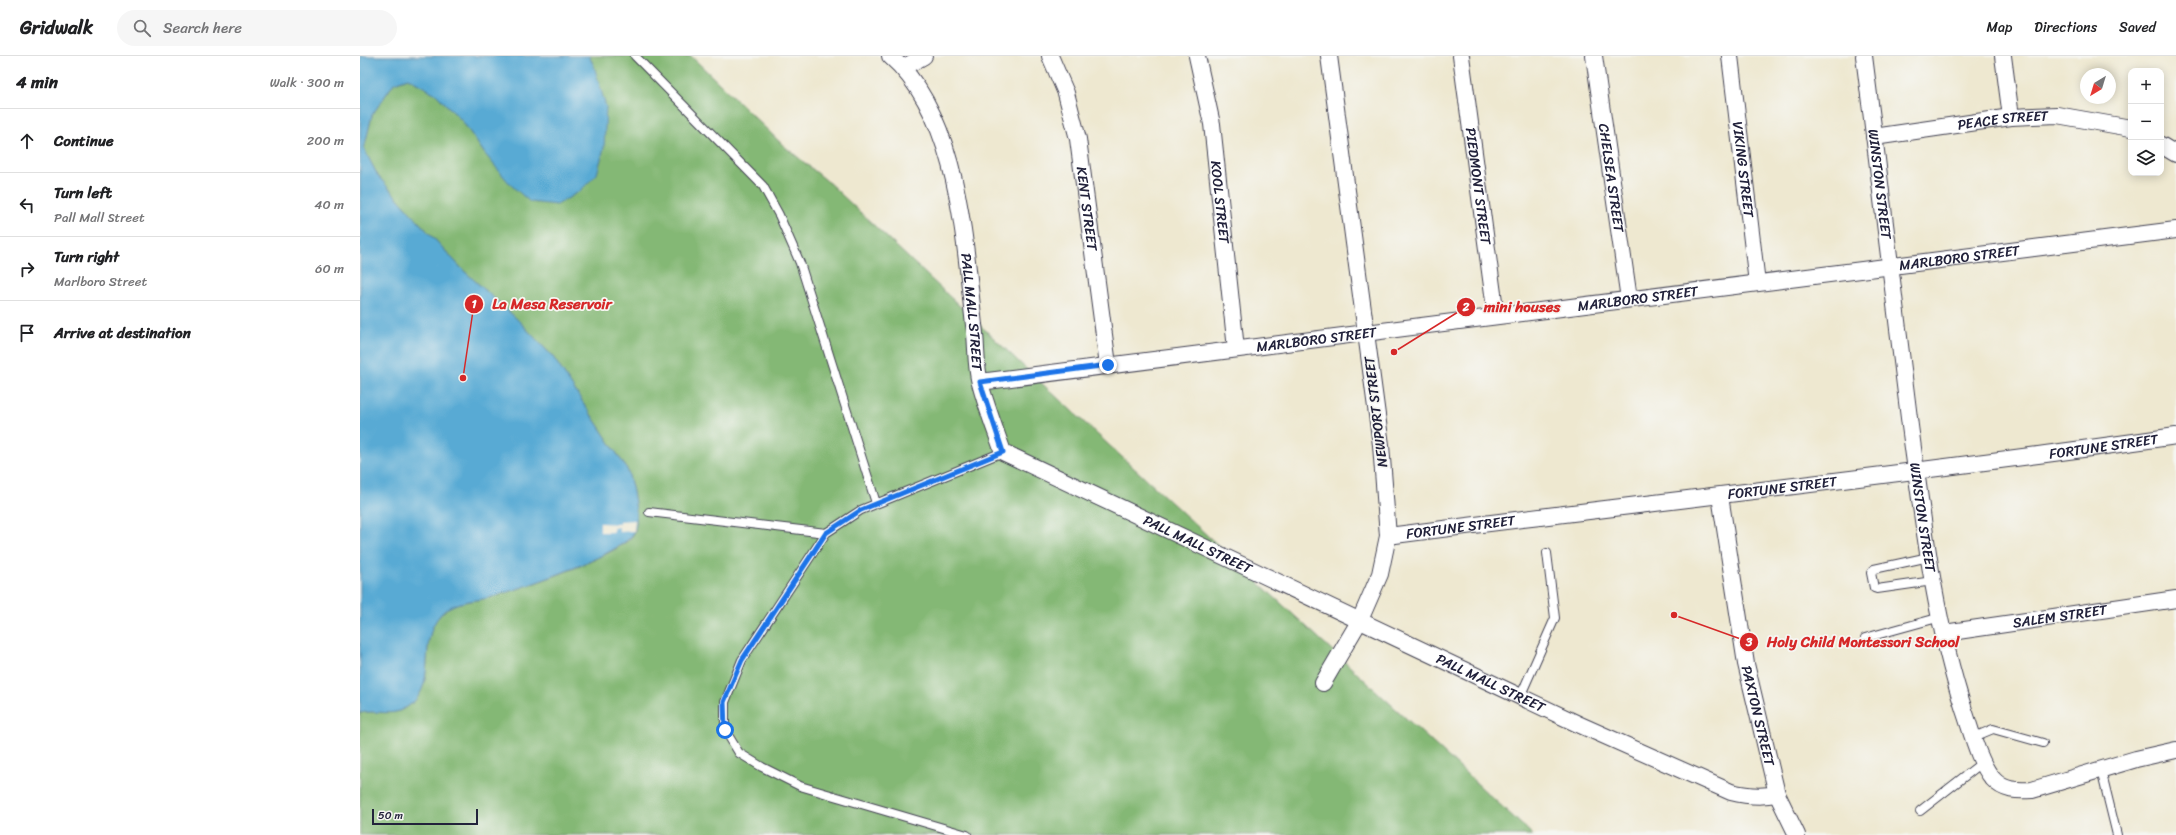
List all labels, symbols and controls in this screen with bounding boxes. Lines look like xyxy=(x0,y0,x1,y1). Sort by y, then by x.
search box xyxy=(117,10,397,46)
text: Gridwalk xyxy=(20,11,93,44)
text: Search here xyxy=(163,15,242,41)
text: Map xyxy=(1986,15,2012,40)
text: Directions xyxy=(2034,15,2097,40)
text: Saved xyxy=(2119,15,2156,40)
icon: search xyxy=(131,17,153,39)
text: 4 min xyxy=(16,67,58,97)
north arrow xyxy=(2080,68,2116,104)
map controls xyxy=(2128,68,2164,176)
button: + xyxy=(2128,68,2164,104)
text: Walk · 300 m xyxy=(270,71,344,94)
street label: PEACE STREET xyxy=(1956,103,2050,137)
button: − xyxy=(2128,104,2164,140)
street label: VIKING STREET xyxy=(1725,120,1762,220)
street label: CHELSEA STREET xyxy=(1591,122,1632,235)
street label: PIEDMONT STREET xyxy=(1458,126,1499,247)
text: Continue xyxy=(54,128,114,154)
street label: WINSTON STREET xyxy=(1861,128,1899,241)
text: 200 m xyxy=(307,129,344,152)
icon: ahead xyxy=(16,130,38,152)
button: layers xyxy=(2128,140,2164,176)
street label: KOOL STREET xyxy=(1203,159,1237,246)
street label: KENT STREET xyxy=(1069,165,1105,253)
text: Turn left xyxy=(54,180,112,206)
text: 40 m xyxy=(314,193,344,216)
icon: left xyxy=(16,194,38,216)
text: Pall Mall Street xyxy=(54,206,145,229)
street label: MARLBORO STREET xyxy=(1898,237,2022,278)
text: Turn right xyxy=(54,244,119,270)
street label: PALL MALL STREET xyxy=(954,252,990,373)
text: 60 m xyxy=(315,257,344,280)
icon: right xyxy=(16,258,38,280)
text: Marlboro Street xyxy=(54,270,147,293)
street label: MARLBORO STREET xyxy=(1576,278,1700,318)
callout: La Mesa Reservoir xyxy=(464,290,619,317)
text: La Mesa Reservoir xyxy=(492,291,614,317)
text: 1 xyxy=(471,293,477,315)
callout: mini houses xyxy=(1456,293,1567,320)
text: mini houses xyxy=(1483,294,1561,320)
text: 2 xyxy=(1462,296,1470,318)
street label: MARLBORO STREET xyxy=(1255,319,1379,359)
text: Arrive at destination xyxy=(54,320,191,346)
icon: arrive xyxy=(16,322,38,344)
street label: NEWPORT STREET xyxy=(1357,354,1395,469)
route end xyxy=(1099,356,1117,374)
street label: FORTUNE STREET xyxy=(2047,426,2161,466)
street label: WINSTON STREET xyxy=(1903,461,1944,575)
street label: FORTUNE STREET xyxy=(1726,468,1840,507)
street label: FORTUNE STREET xyxy=(1404,507,1518,546)
street label: PALL MALL STREET xyxy=(1139,508,1258,581)
street label: SALEM STREET xyxy=(2011,597,2110,635)
callout: Holy Child Montessori School xyxy=(1739,628,1967,655)
text: Holy Child Montessori School xyxy=(1766,629,1960,655)
text: 3 xyxy=(1745,631,1753,653)
street label: PALL MALL STREET xyxy=(1432,646,1551,720)
street label: PAXTON STREET xyxy=(1734,663,1783,770)
route start xyxy=(716,721,734,739)
text: 50 m xyxy=(378,806,403,825)
scale bar xyxy=(372,807,478,826)

